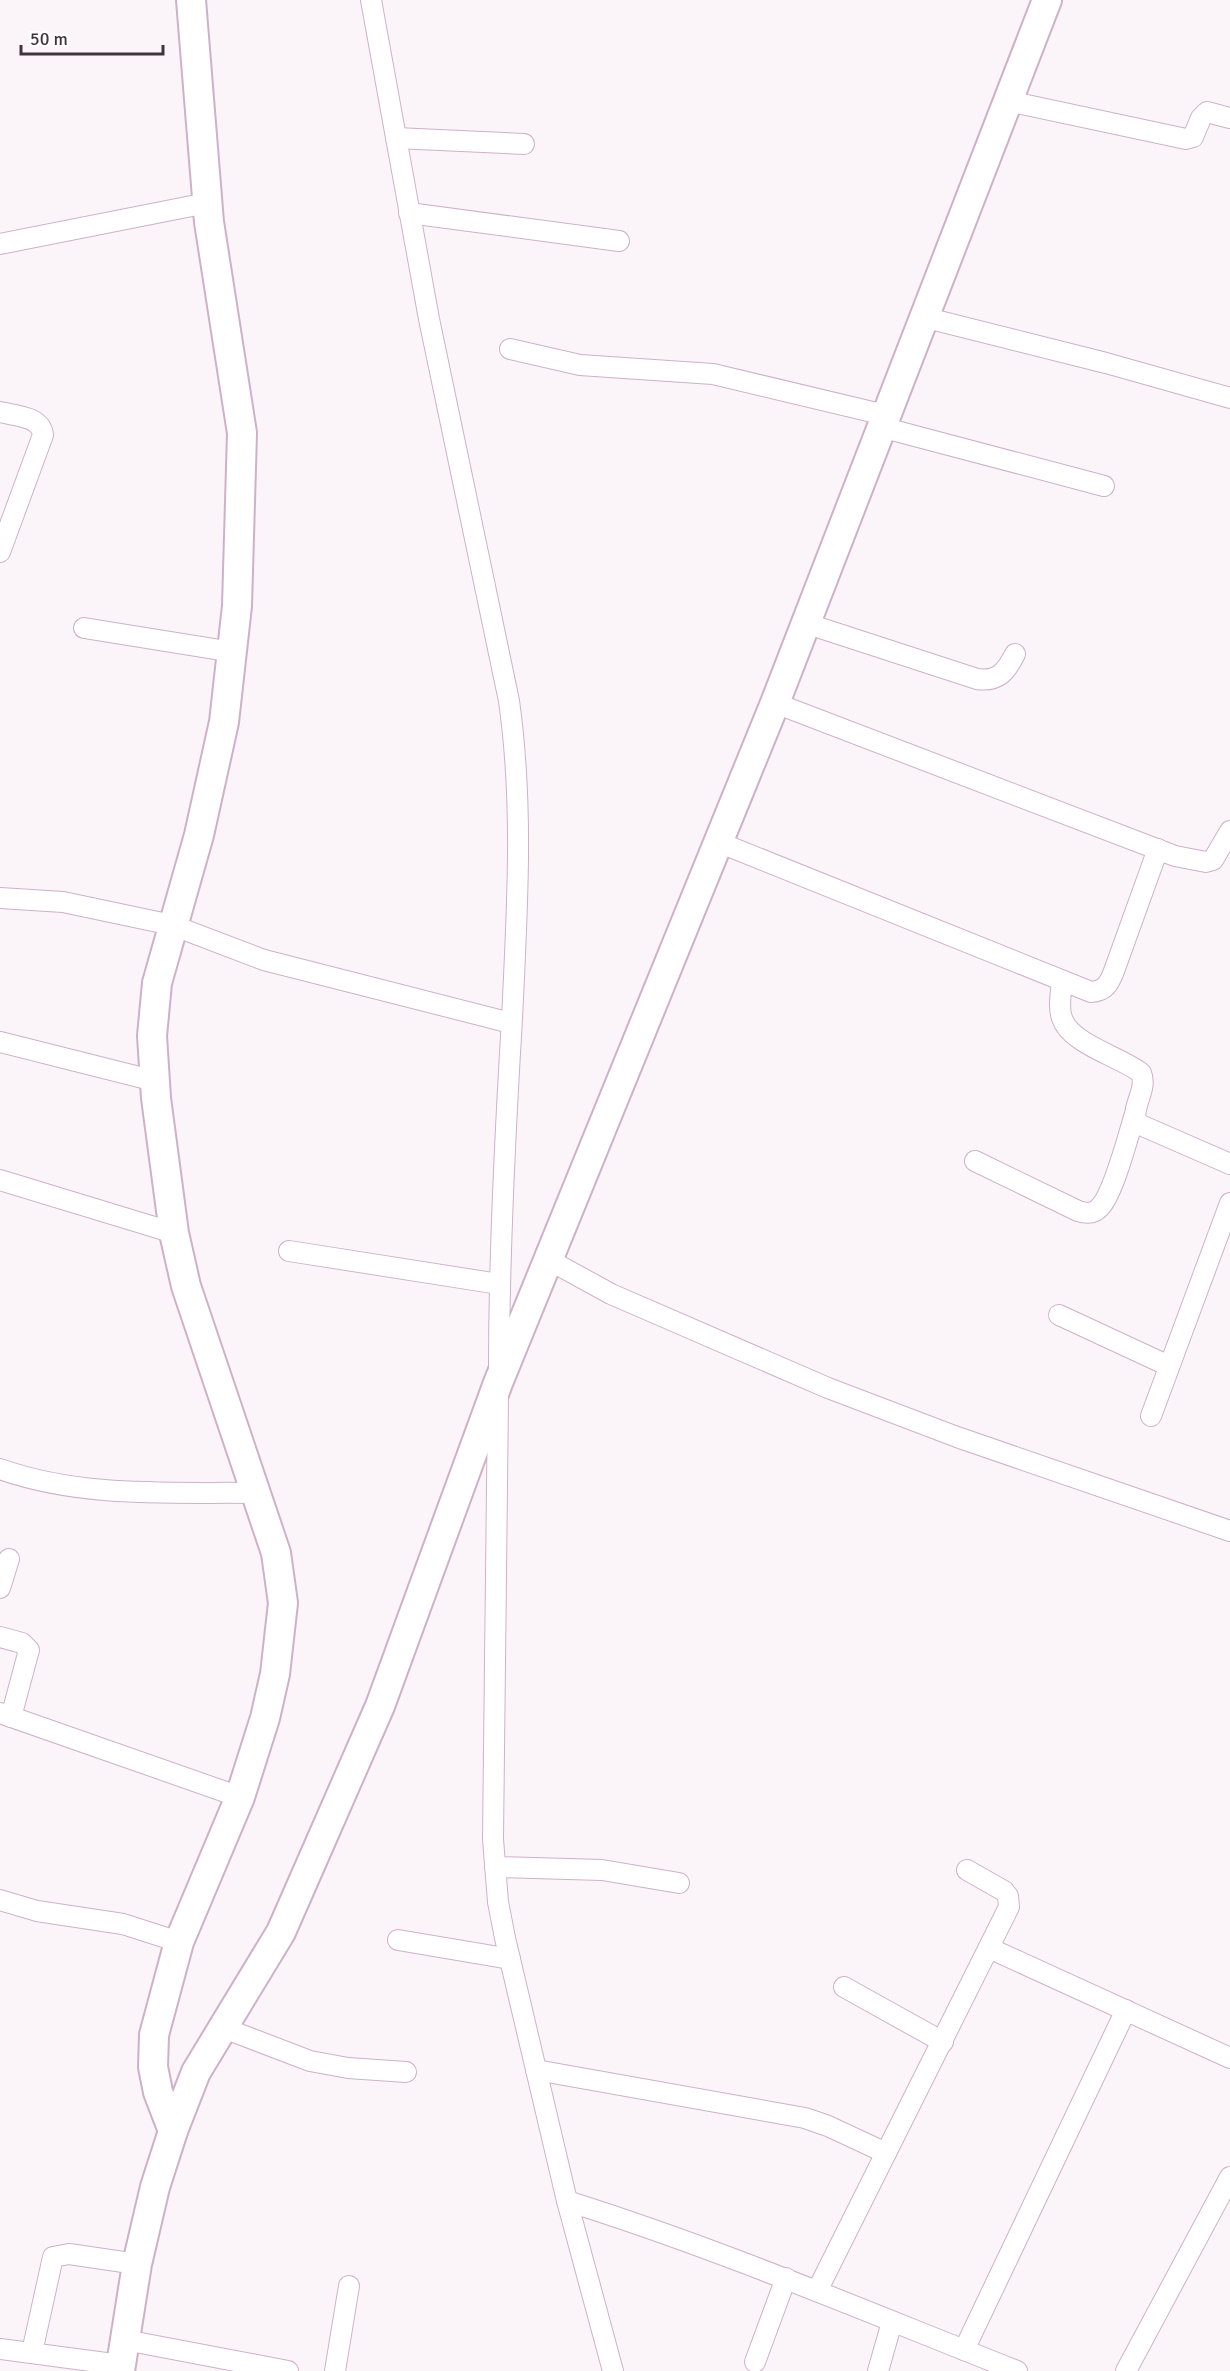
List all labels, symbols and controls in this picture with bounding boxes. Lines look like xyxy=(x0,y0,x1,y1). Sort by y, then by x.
scale bar xyxy=(21,18,164,56)
text: 50 m xyxy=(30,28,68,50)

